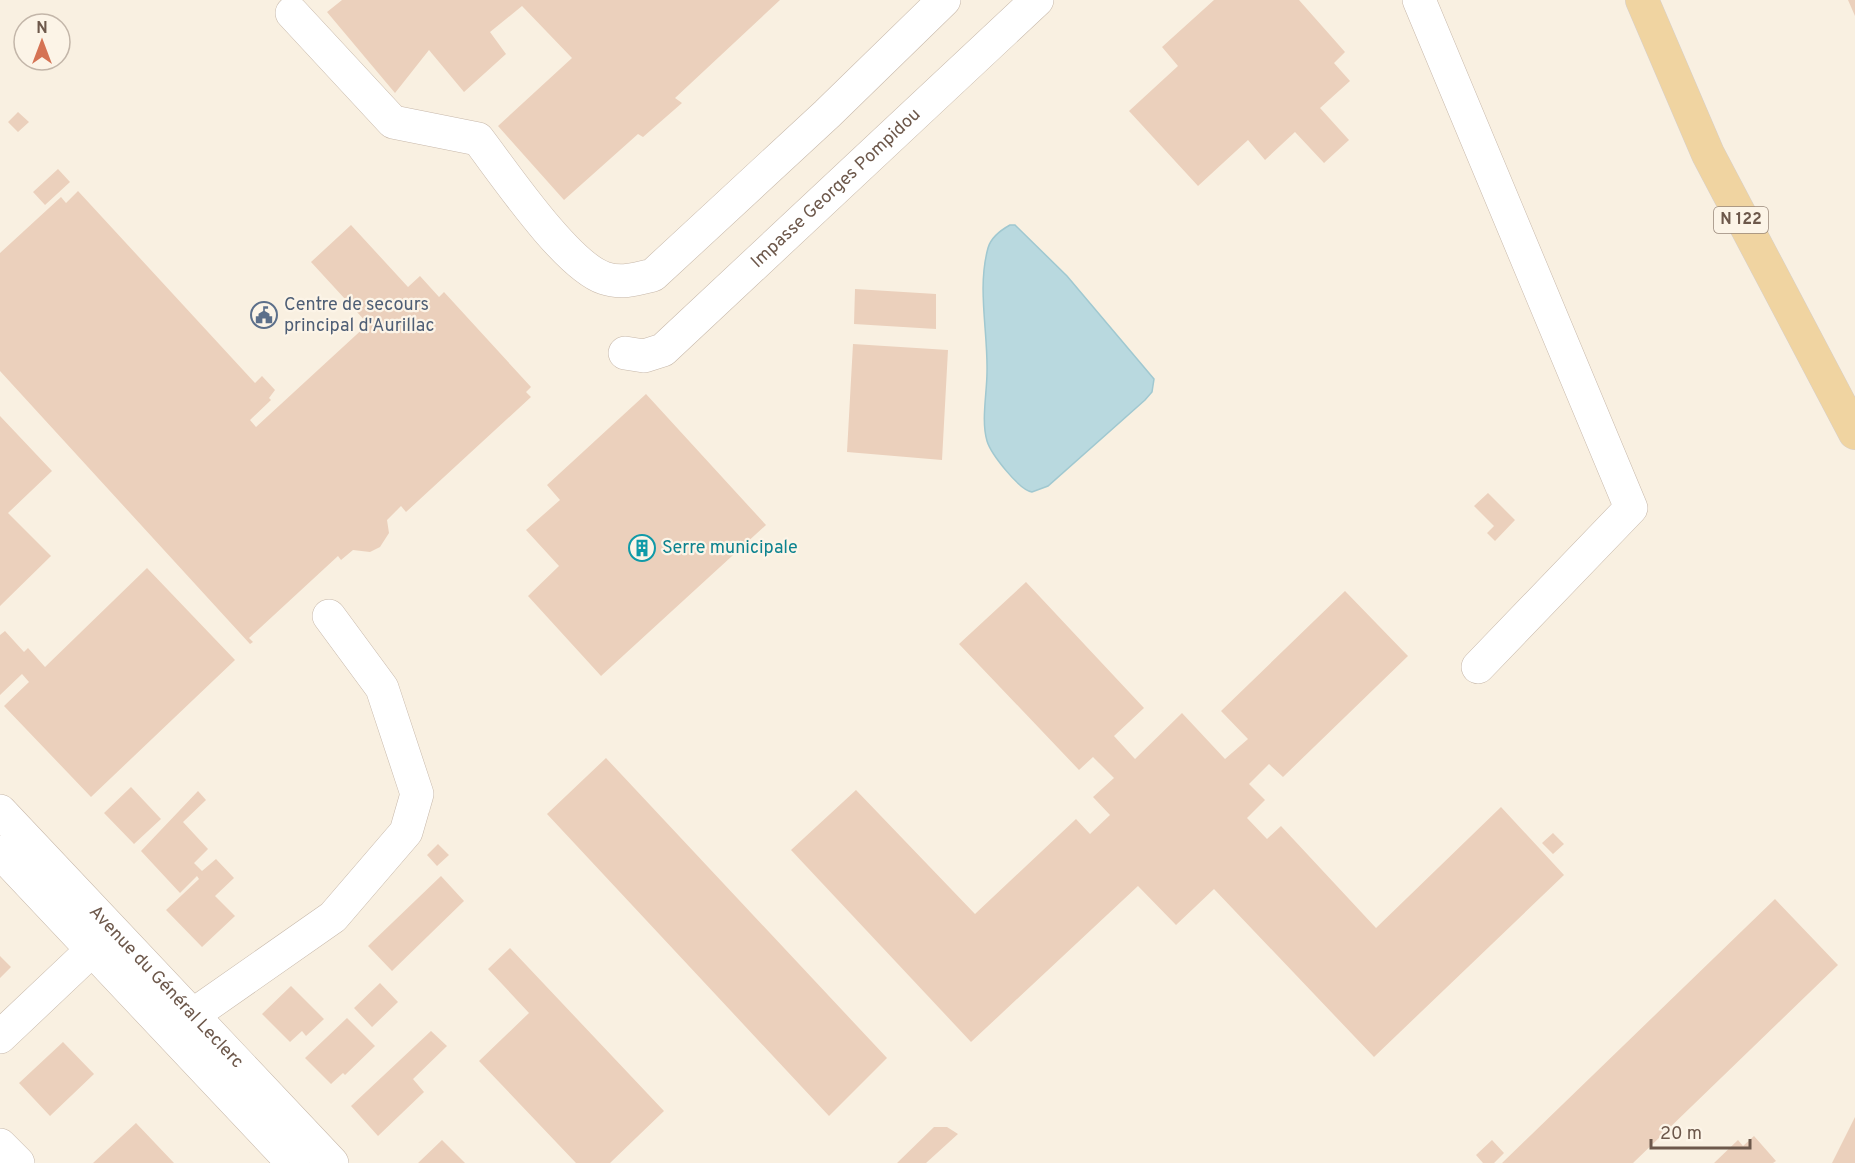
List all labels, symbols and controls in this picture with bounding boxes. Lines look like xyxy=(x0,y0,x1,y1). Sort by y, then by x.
north arrow xyxy=(12,12,72,72)
text: N xyxy=(36,19,48,39)
street label: Impasse Georges Pompidou xyxy=(746,103,926,273)
road number: N 122 xyxy=(1714,207,1768,233)
place label: Centre de secours principal d'Aurillac xyxy=(284,294,434,338)
public building icon: Centre de secours principal d'Aurillac xyxy=(249,300,279,330)
building icon: Serre municipale xyxy=(627,533,657,563)
place label: Serre municipale xyxy=(662,537,798,560)
street label: Avenue du Général Leclerc xyxy=(84,901,248,1073)
scale bar xyxy=(1651,1112,1750,1150)
text: 20 m xyxy=(1660,1123,1702,1146)

